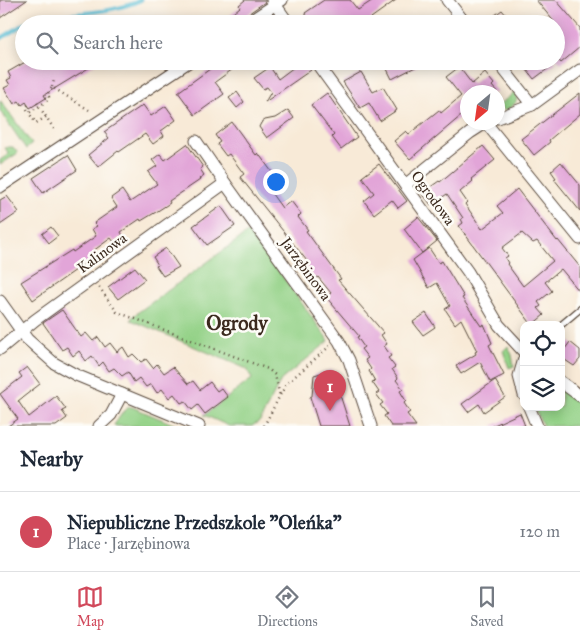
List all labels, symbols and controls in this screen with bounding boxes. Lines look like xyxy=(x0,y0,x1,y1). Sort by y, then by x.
search box xyxy=(15,15,565,70)
icon: search xyxy=(33,29,61,57)
text: Search here xyxy=(73,31,163,54)
north arrow xyxy=(460,85,505,130)
street label: Ogrodowa xyxy=(407,167,459,229)
your location xyxy=(263,169,289,195)
street label: Kalinowa xyxy=(74,229,131,277)
street label: Jarzębinowa xyxy=(275,232,335,305)
district label: Ogrody xyxy=(206,311,269,336)
map controls xyxy=(520,321,565,411)
button: locate xyxy=(520,321,565,366)
button: layers xyxy=(520,366,565,411)
pin: 1 xyxy=(314,370,346,411)
text: Nearby xyxy=(20,446,83,472)
text: Niepubliczne Przedszkole "Oleńka" xyxy=(67,511,342,534)
text: 1 xyxy=(33,522,39,541)
text: 120 m xyxy=(520,522,560,541)
text: Place · Jarzębinowa xyxy=(67,534,190,553)
tab: Map xyxy=(76,583,104,630)
tab: Directions xyxy=(257,583,318,630)
tab: Saved xyxy=(470,583,504,630)

